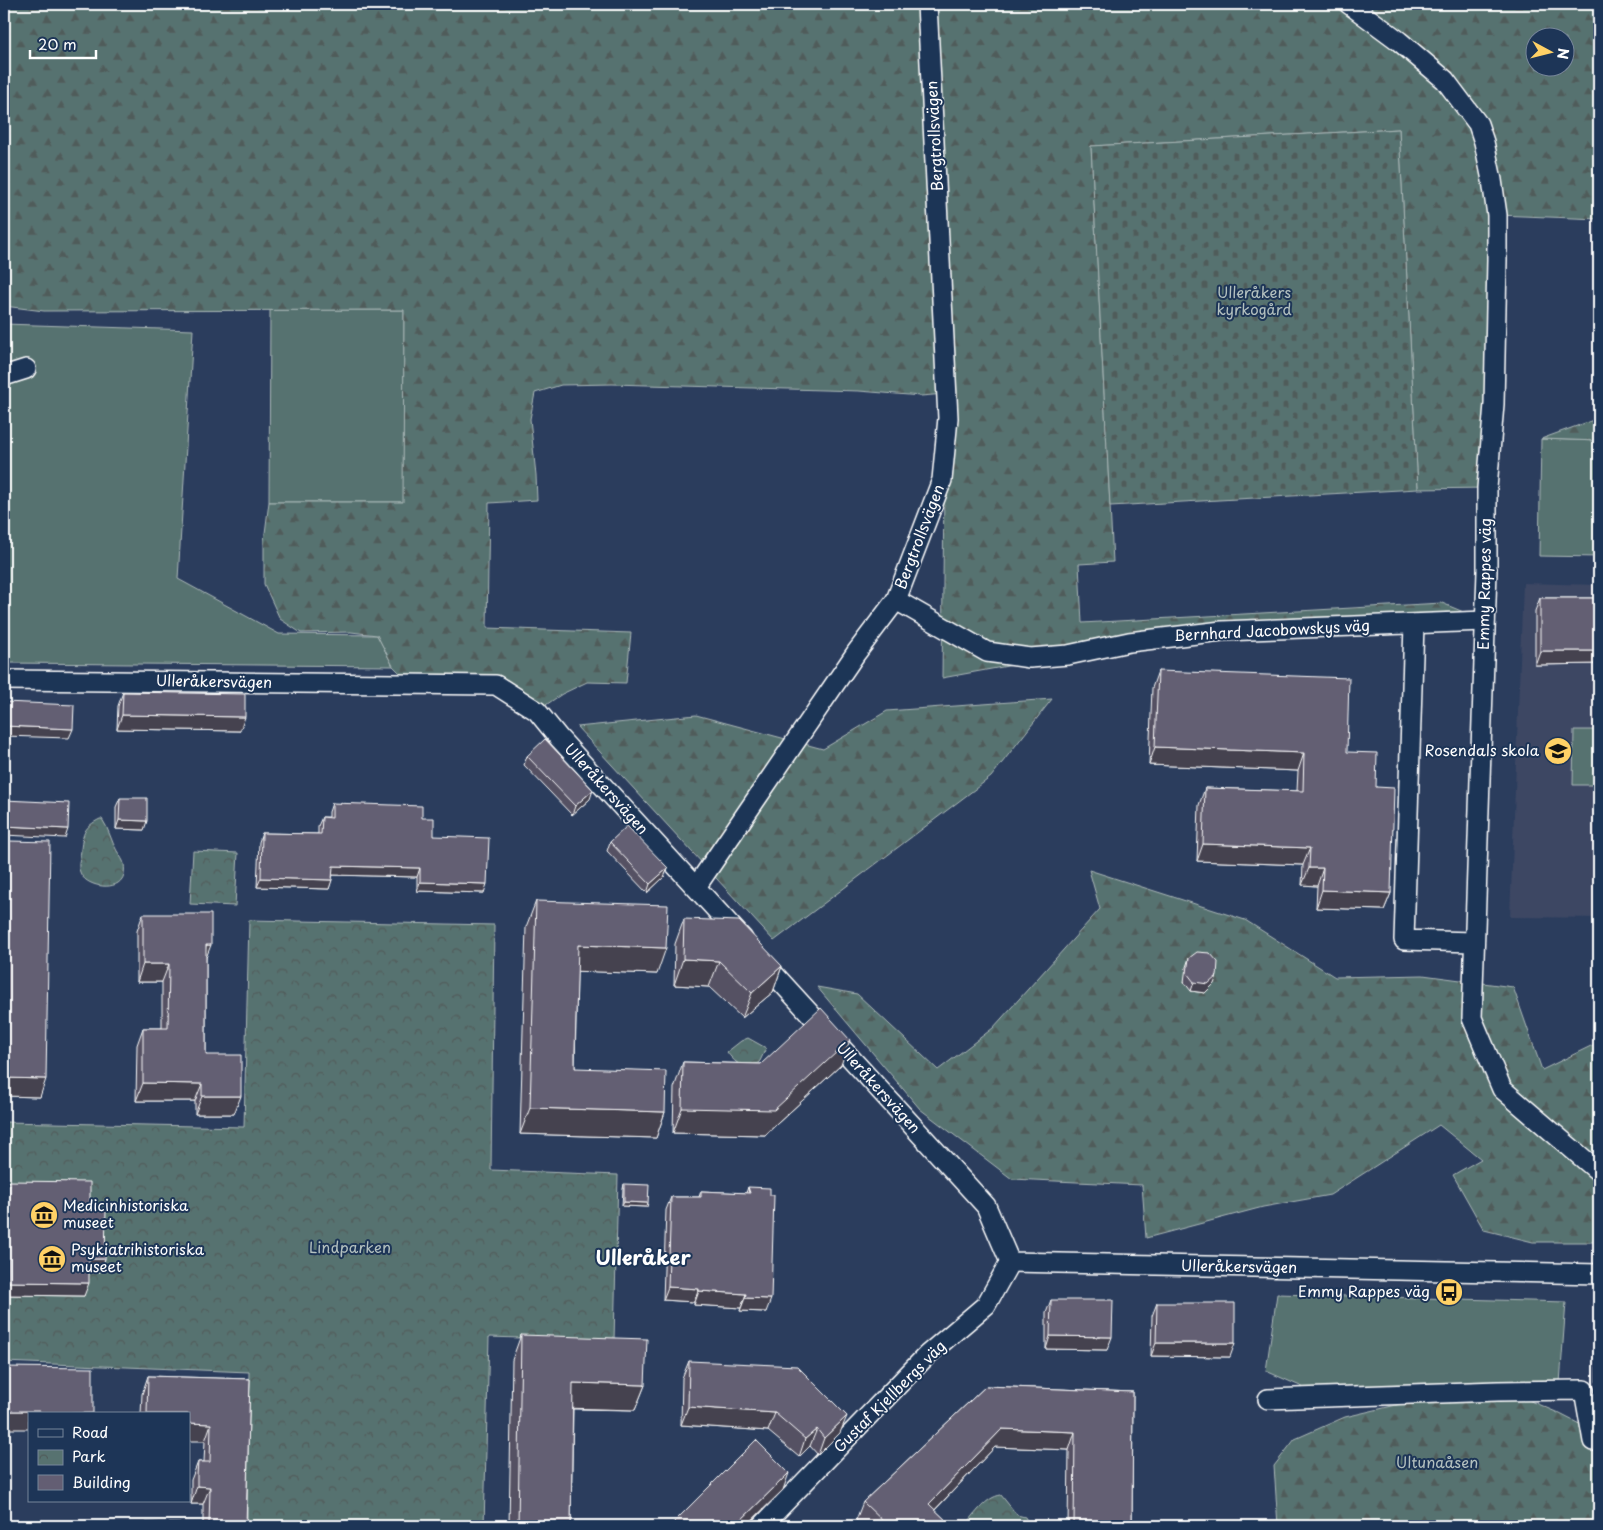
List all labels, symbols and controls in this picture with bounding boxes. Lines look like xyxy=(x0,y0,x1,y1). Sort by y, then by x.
scale bar xyxy=(30,28,96,60)
north arrow xyxy=(1526,28,1576,78)
text: 20 m xyxy=(38,32,77,55)
text: N xyxy=(1552,47,1574,60)
street label: Bergtrollsvägen xyxy=(919,80,948,192)
park label: Ulleråkers kyrkogård xyxy=(1216,280,1292,320)
street label: Bergtrollsvägen xyxy=(888,481,949,592)
street label: Emmy Rappes väg xyxy=(1471,518,1496,650)
street label: Bernhard Jacobowskys väg xyxy=(1173,613,1370,646)
street label: Ulleråkersvägen xyxy=(156,668,272,693)
school or university icon: Rosendals skola xyxy=(1543,736,1573,766)
street label: Ulleråkersvägen xyxy=(560,737,655,839)
place label: Rosendals skola xyxy=(1424,738,1540,761)
street label: Ulleråkersvägen xyxy=(832,1036,927,1138)
place label: Medicinhistoriska museet xyxy=(63,1193,189,1233)
museum icon: Medicinhistoriska museet xyxy=(29,1200,59,1230)
park label: Lindparken xyxy=(309,1235,391,1258)
place label: Psykiatrihistoriska museet xyxy=(71,1237,205,1277)
district label: Ulleråker xyxy=(595,1242,691,1272)
museum icon: Psykiatrihistoriska museet xyxy=(37,1244,67,1274)
street label: Ulleråkersvägen xyxy=(1181,1253,1297,1278)
bus stop icon: Emmy Rappes väg xyxy=(1434,1277,1464,1307)
place label: Emmy Rappes väg xyxy=(1298,1279,1430,1302)
street label: Gustaf Kjellbergs väg xyxy=(827,1334,950,1457)
legend xyxy=(28,1412,190,1502)
text: Road xyxy=(72,1420,108,1443)
text: Park xyxy=(72,1444,106,1467)
park label: Ultunaåsen xyxy=(1396,1450,1478,1473)
text: Building xyxy=(72,1470,131,1493)

